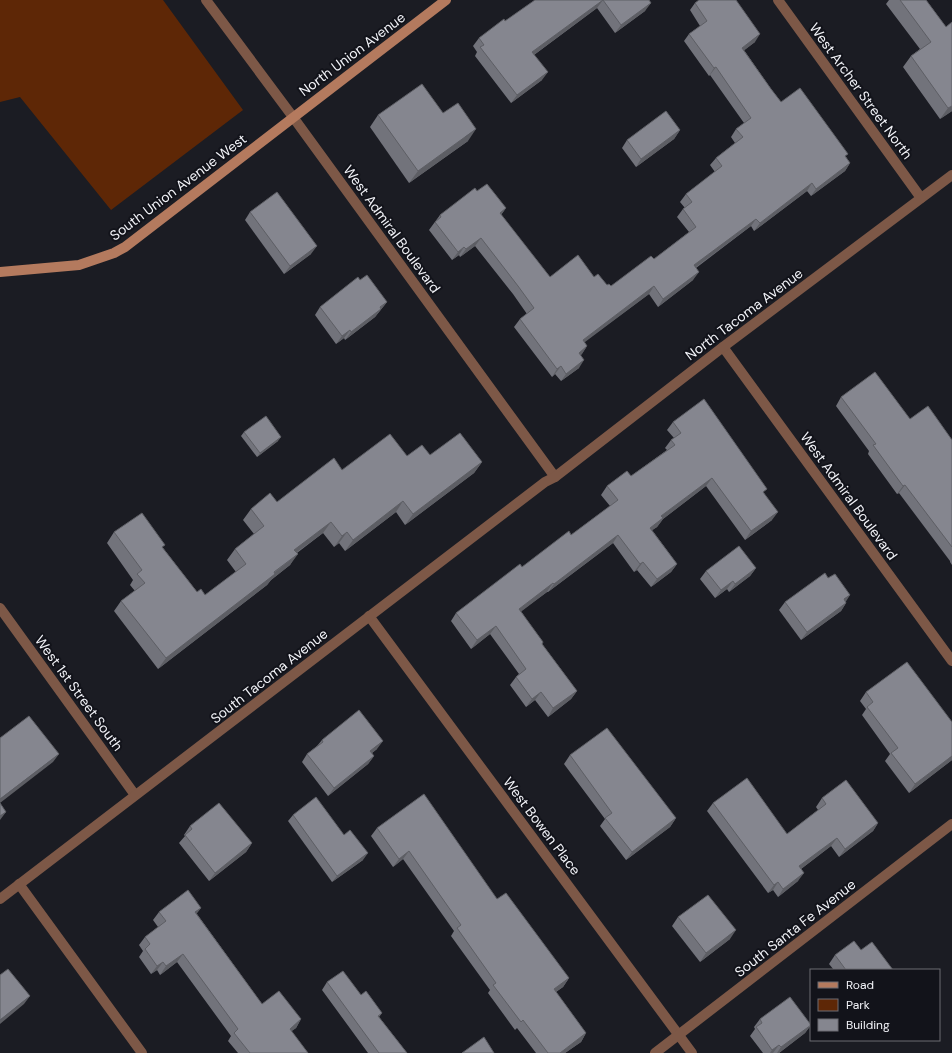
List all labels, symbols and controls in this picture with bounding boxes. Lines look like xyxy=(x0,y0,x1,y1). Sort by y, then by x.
street label: North Union Avenue xyxy=(295,8,409,100)
street label: West Archer Street North xyxy=(806,19,916,163)
street label: South Union Avenue West xyxy=(106,130,250,244)
street label: West Admiral Boulevard xyxy=(340,161,444,297)
street label: North Tacoma Avenue xyxy=(682,264,806,364)
street label: West Admiral Boulevard xyxy=(797,428,901,564)
street label: South Tacoma Avenue xyxy=(207,625,331,727)
street label: West 1st Street South xyxy=(31,632,127,754)
street label: West Bowen Place xyxy=(499,773,585,879)
street label: South Santa Fe Avenue xyxy=(731,875,859,981)
legend xyxy=(810,969,940,1041)
text: Road xyxy=(846,977,874,993)
text: Park xyxy=(846,997,870,1013)
text: Building xyxy=(846,1017,890,1033)

